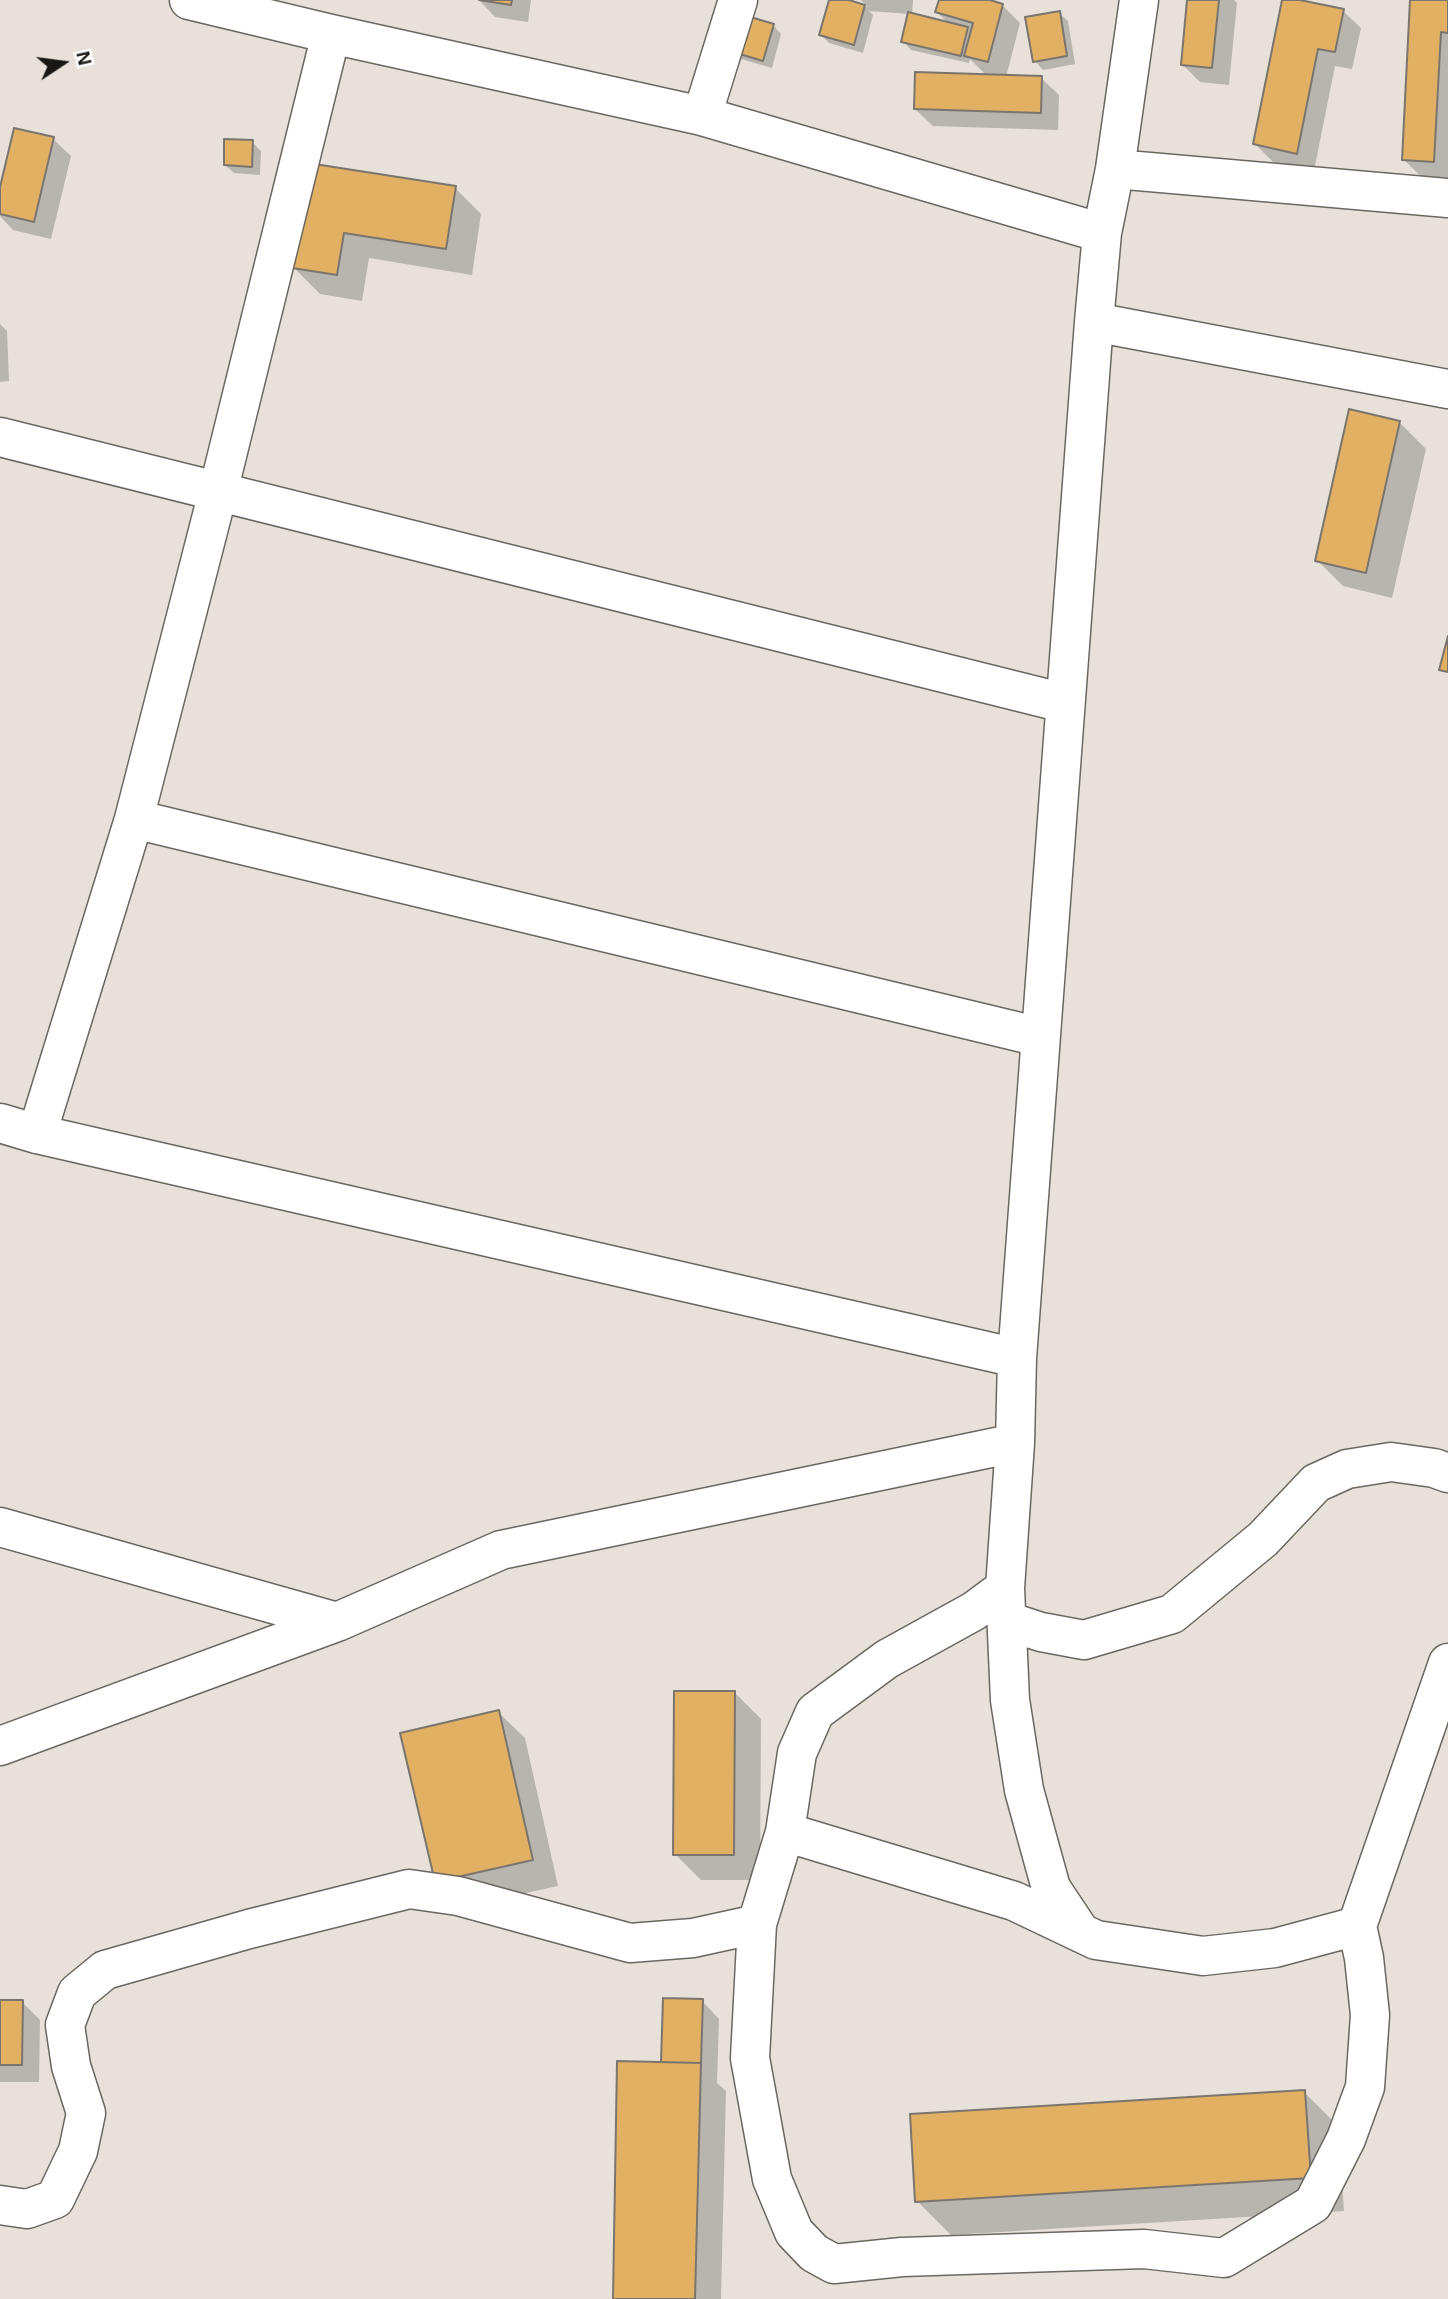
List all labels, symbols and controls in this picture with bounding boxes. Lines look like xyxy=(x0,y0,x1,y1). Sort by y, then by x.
north arrow xyxy=(28,28,98,98)
text: N xyxy=(72,49,96,67)

